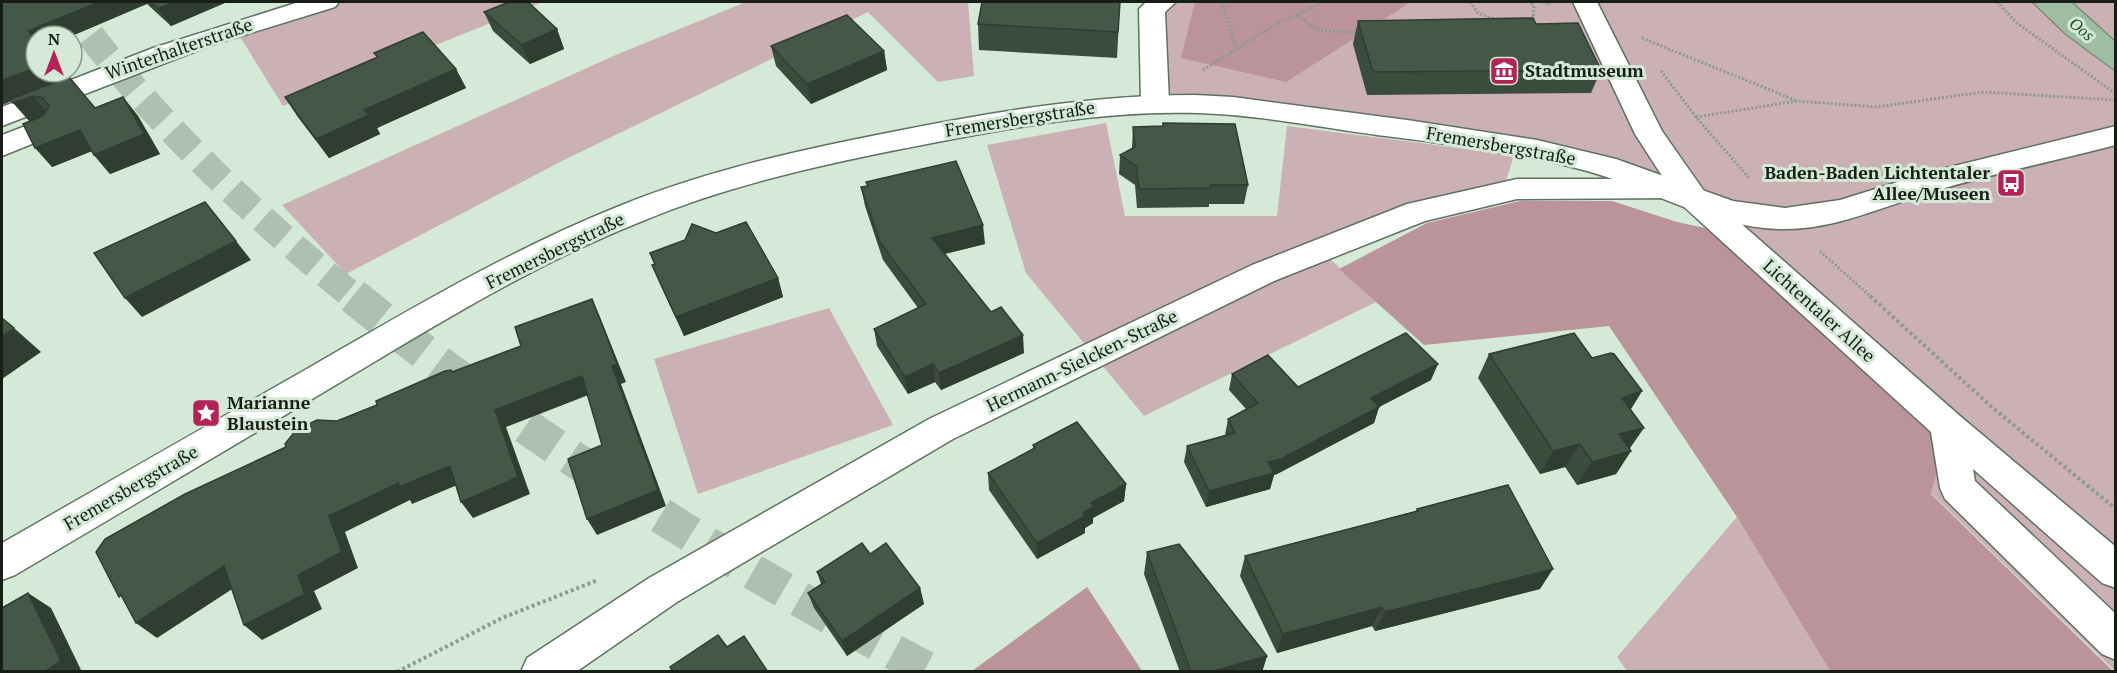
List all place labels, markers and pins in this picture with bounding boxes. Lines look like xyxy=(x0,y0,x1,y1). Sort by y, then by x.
museum icon: Stadtmuseum xyxy=(1488,55,1520,87)
place label: Stadtmuseum xyxy=(1525,58,1644,82)
place label: Baden-Baden Lichtentaler Allee/Museen xyxy=(1764,160,1990,205)
bus stop icon: Baden-Baden Lichtentaler Allee/Museen xyxy=(1995,167,2027,199)
place label: Marianne Blaustein xyxy=(227,390,311,435)
place icon: Marianne Blaustein xyxy=(190,397,222,429)

